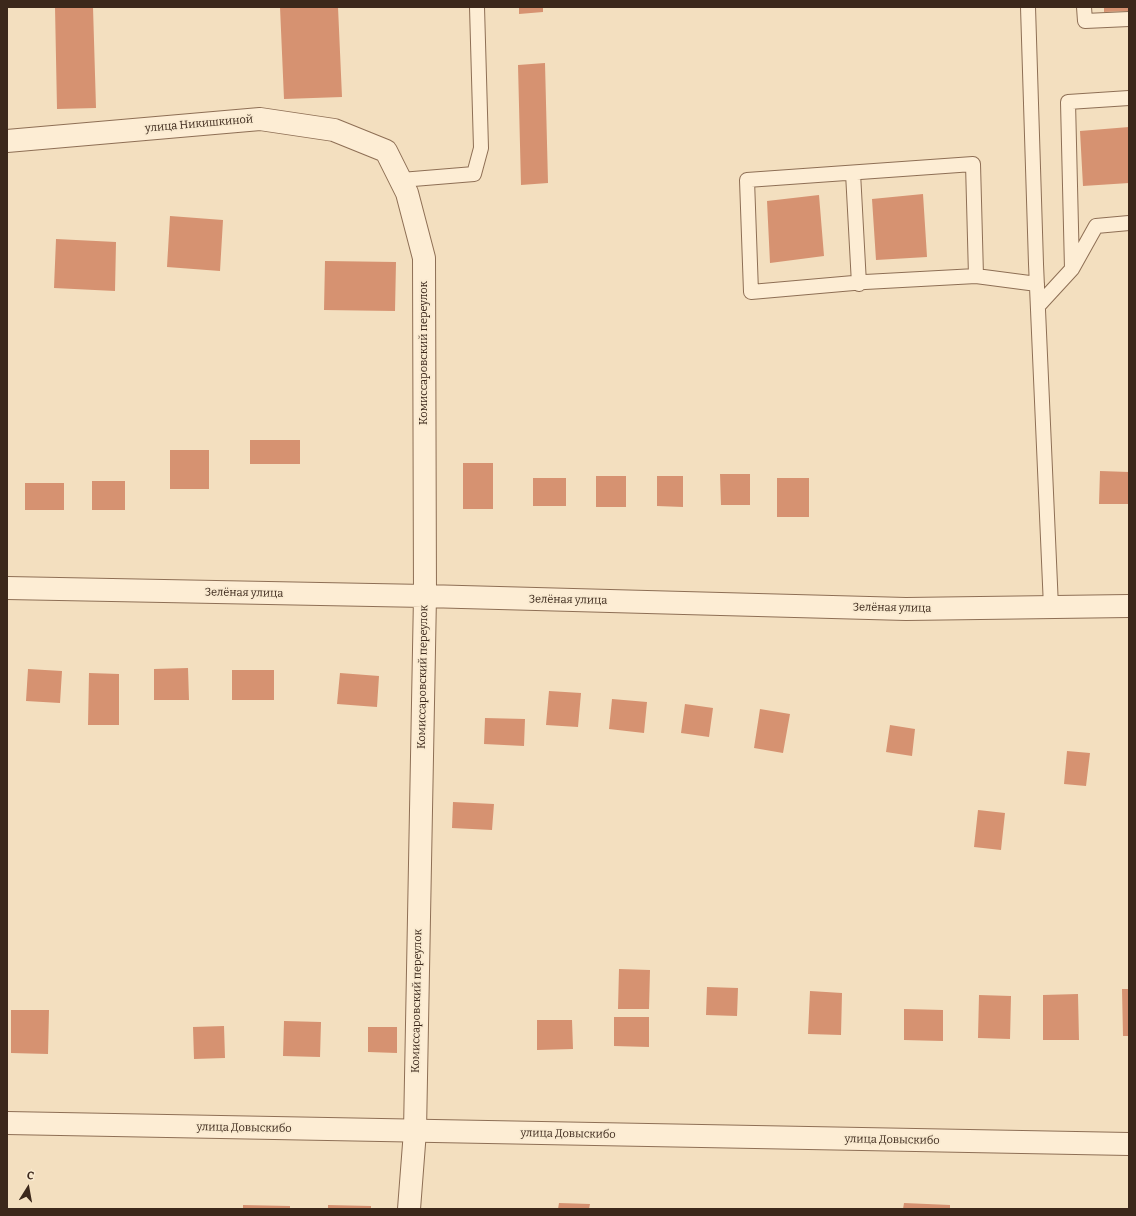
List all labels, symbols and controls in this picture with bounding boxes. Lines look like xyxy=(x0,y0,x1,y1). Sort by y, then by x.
street label: улица Никишкиной xyxy=(144,113,254,135)
street label: Комиссаровский переулок xyxy=(417,281,431,425)
street label: Зелёная улица xyxy=(205,586,283,600)
street label: Зелёная улица xyxy=(529,593,607,607)
street label: Зелёная улица xyxy=(853,601,931,615)
street label: Комиссаровский переулок xyxy=(415,605,431,749)
street label: Комиссаровский переулок xyxy=(409,929,425,1073)
street label: улица Довыскибо xyxy=(196,1121,292,1135)
street label: улица Довыскибо xyxy=(520,1127,616,1141)
street label: улица Довыскибо xyxy=(844,1133,940,1147)
north arrow xyxy=(8,1168,48,1208)
text: С xyxy=(26,1169,35,1183)

